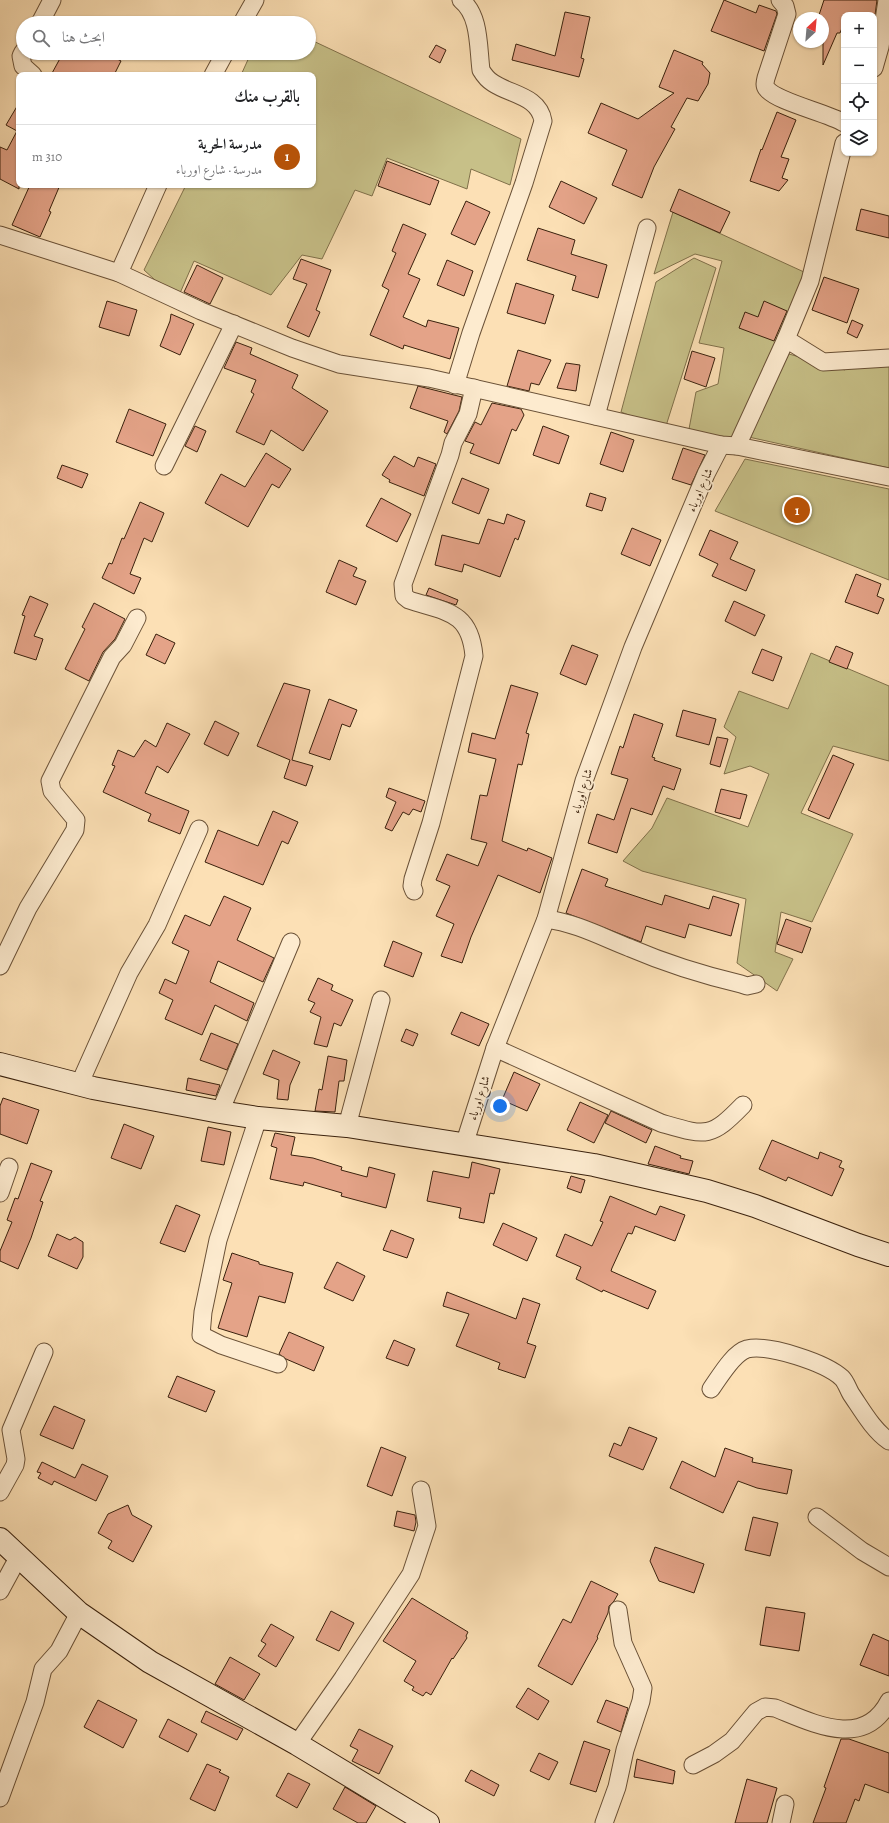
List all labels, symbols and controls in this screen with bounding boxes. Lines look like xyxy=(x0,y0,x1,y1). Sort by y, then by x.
north arrow xyxy=(793,12,829,48)
map controls xyxy=(841,12,877,156)
button: + xyxy=(841,12,877,48)
search box xyxy=(16,16,316,60)
icon: search xyxy=(30,27,52,49)
text: ابحث هنا xyxy=(62,27,105,47)
button: − xyxy=(841,48,877,84)
button: locate xyxy=(841,84,877,120)
text: بالقرب منك xyxy=(234,85,300,108)
button: layers xyxy=(841,120,877,156)
text: مدرسة الحرية xyxy=(198,134,262,154)
text: 310 m xyxy=(32,148,62,165)
text: 1 xyxy=(285,148,289,165)
text: مدرسة · شارع اورباء xyxy=(176,161,262,178)
street label: شارع اورباء xyxy=(683,466,719,515)
pin: 1 xyxy=(784,495,810,525)
street label: شارع اورباء xyxy=(568,766,599,816)
street label: شارع اورباء xyxy=(464,1073,497,1123)
your location xyxy=(490,1096,510,1116)

